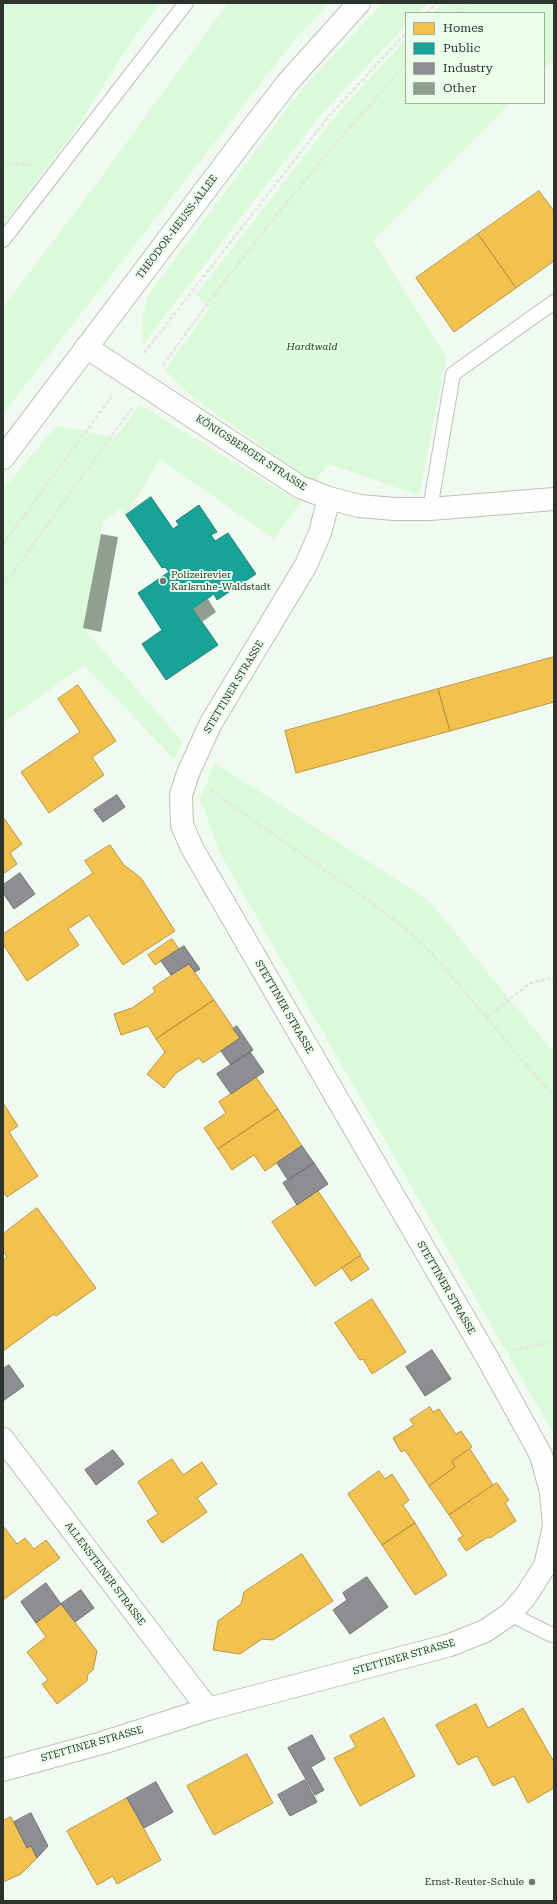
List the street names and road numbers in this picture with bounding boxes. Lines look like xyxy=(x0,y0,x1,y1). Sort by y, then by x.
street label: THEODOR-HEUSS-ALLEE xyxy=(134,173,220,281)
street label: KÖNIGSBERGER STRASSE xyxy=(193,413,309,493)
street label: STETTINER STRASSE xyxy=(202,639,266,735)
street label: STETTINER STRASSE xyxy=(252,958,316,1056)
street label: STETTINER STRASSE xyxy=(414,1239,478,1337)
street label: ALLENSTEINER STRASSE xyxy=(62,1520,148,1628)
street label: STETTINER STRASSE xyxy=(351,1637,457,1677)
street label: STETTINER STRASSE xyxy=(39,1724,145,1764)

